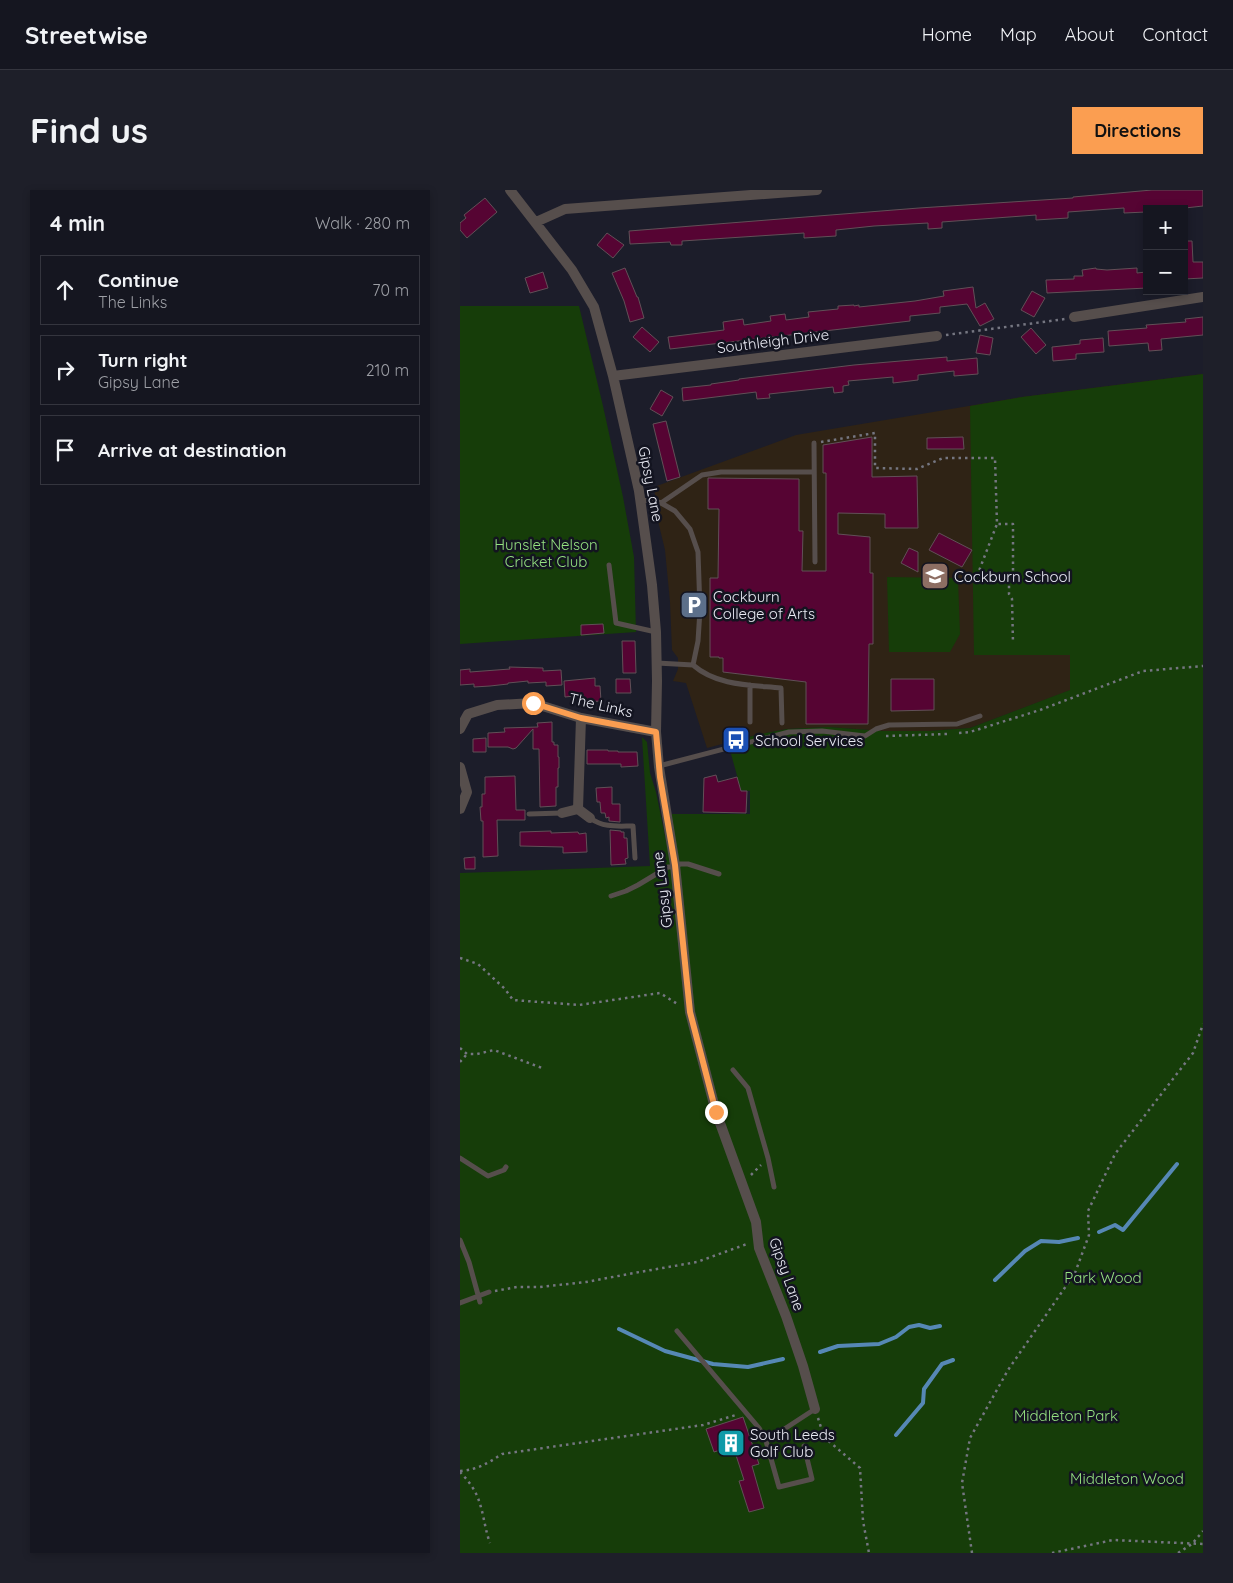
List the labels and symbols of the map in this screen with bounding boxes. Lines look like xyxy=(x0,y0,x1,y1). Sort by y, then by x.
street label: Southleigh Drive xyxy=(716,325,830,357)
street label: Gipsy Lane xyxy=(634,445,668,523)
park label: Hunslet Nelson Cricket Club xyxy=(494,535,598,571)
school or university icon: Cockburn School xyxy=(920,561,950,591)
place label: Cockburn School xyxy=(954,567,1071,586)
place label: Cockburn College of Arts xyxy=(713,587,815,623)
parking icon: Cockburn College of Arts xyxy=(679,590,709,620)
street label: The Links xyxy=(567,688,635,722)
route start xyxy=(522,692,545,715)
bus stop icon: School Services xyxy=(721,725,751,755)
place label: School Services xyxy=(755,731,863,750)
street label: Gipsy Lane xyxy=(648,851,676,929)
route end xyxy=(705,1101,728,1124)
street label: Gipsy Lane xyxy=(765,1235,809,1313)
park label: Park Wood xyxy=(1064,1268,1142,1287)
park label: Middleton Park xyxy=(1014,1406,1118,1425)
place label: South Leeds Golf Club xyxy=(750,1425,835,1461)
building icon: South Leeds Golf Club xyxy=(716,1428,746,1458)
park label: Middleton Wood xyxy=(1070,1469,1184,1488)

